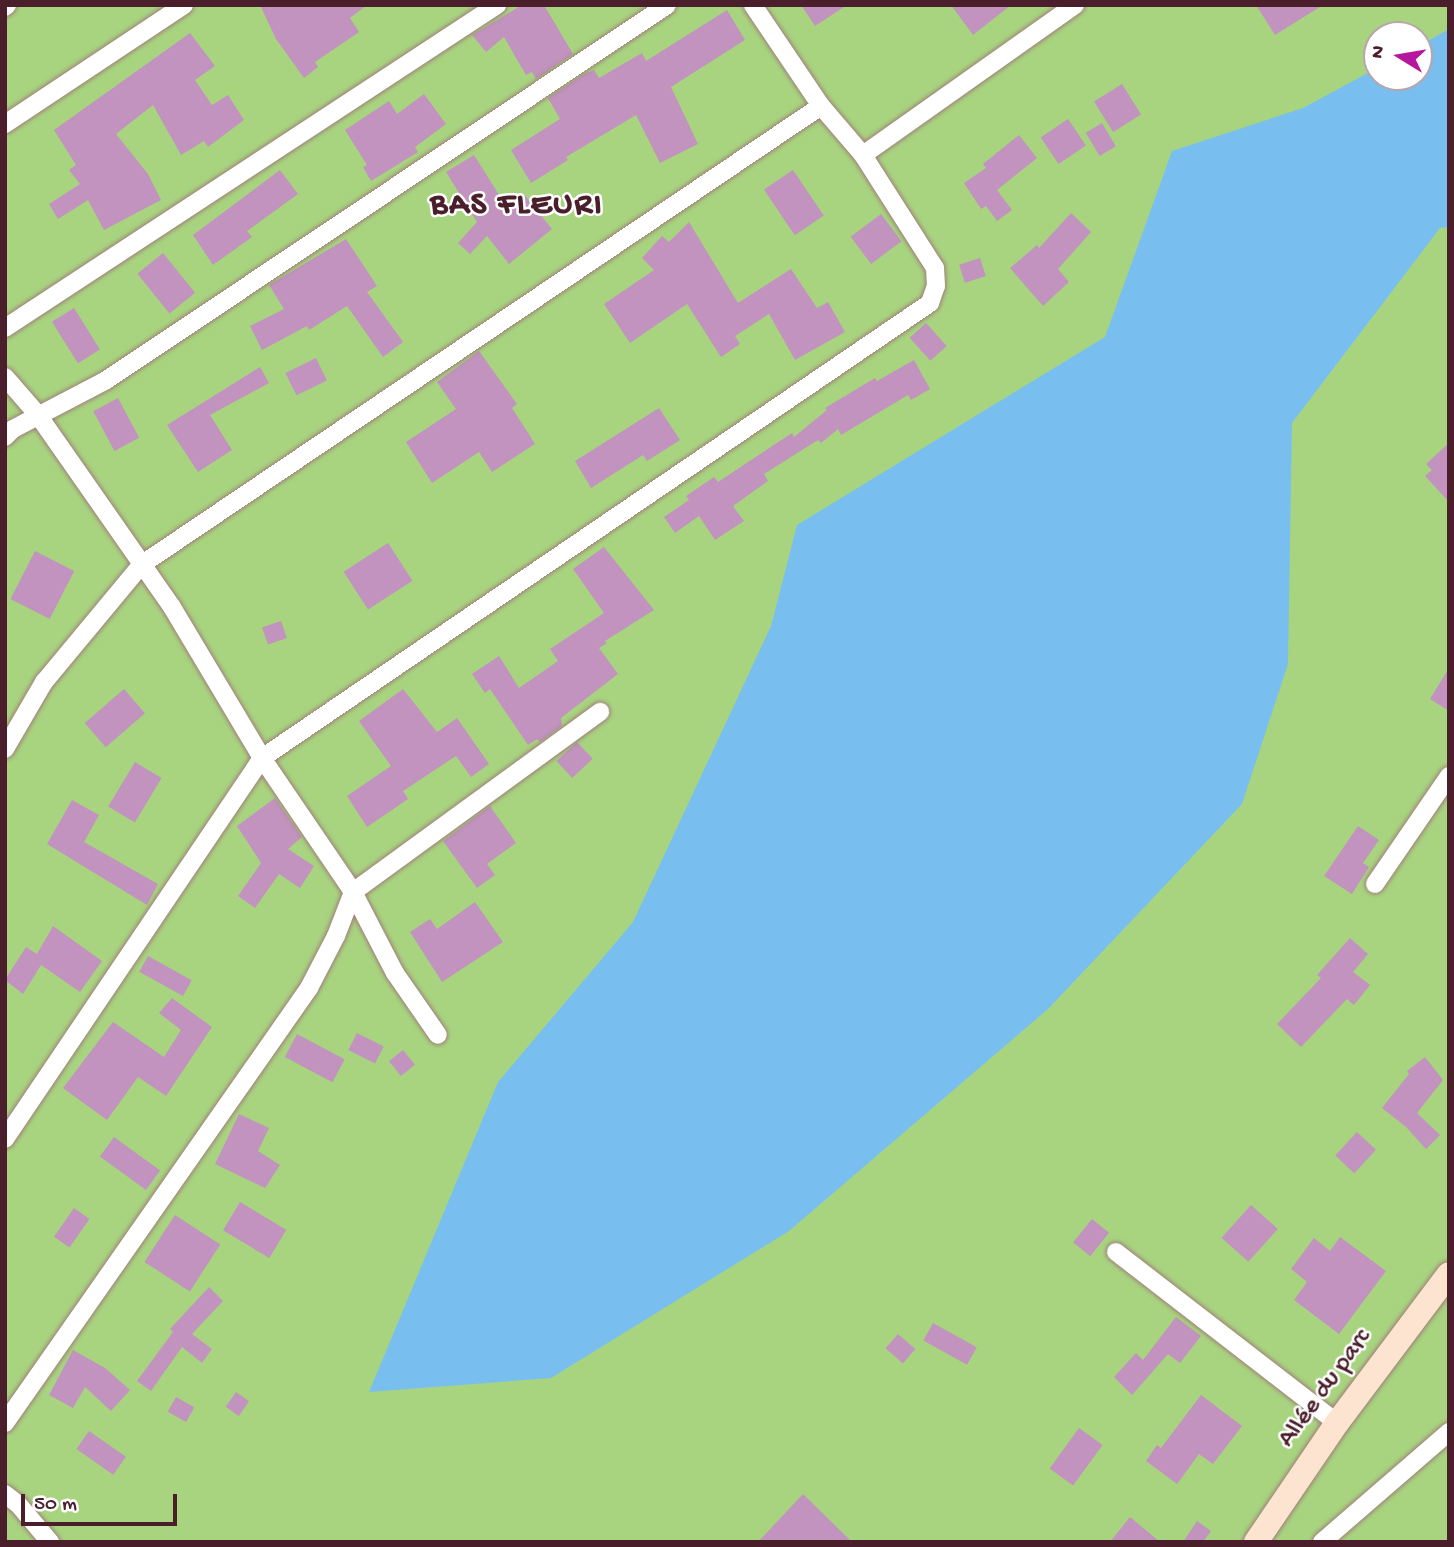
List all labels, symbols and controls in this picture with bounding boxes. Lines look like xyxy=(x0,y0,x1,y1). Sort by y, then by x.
north arrow xyxy=(1363,21,1433,91)
text: N xyxy=(1366,44,1391,61)
district label: BAS FLEURI xyxy=(432,187,602,227)
street label: Allée du parc xyxy=(1273,1324,1379,1454)
scale bar xyxy=(24,1480,180,1524)
text: 50 m xyxy=(34,1493,77,1518)

